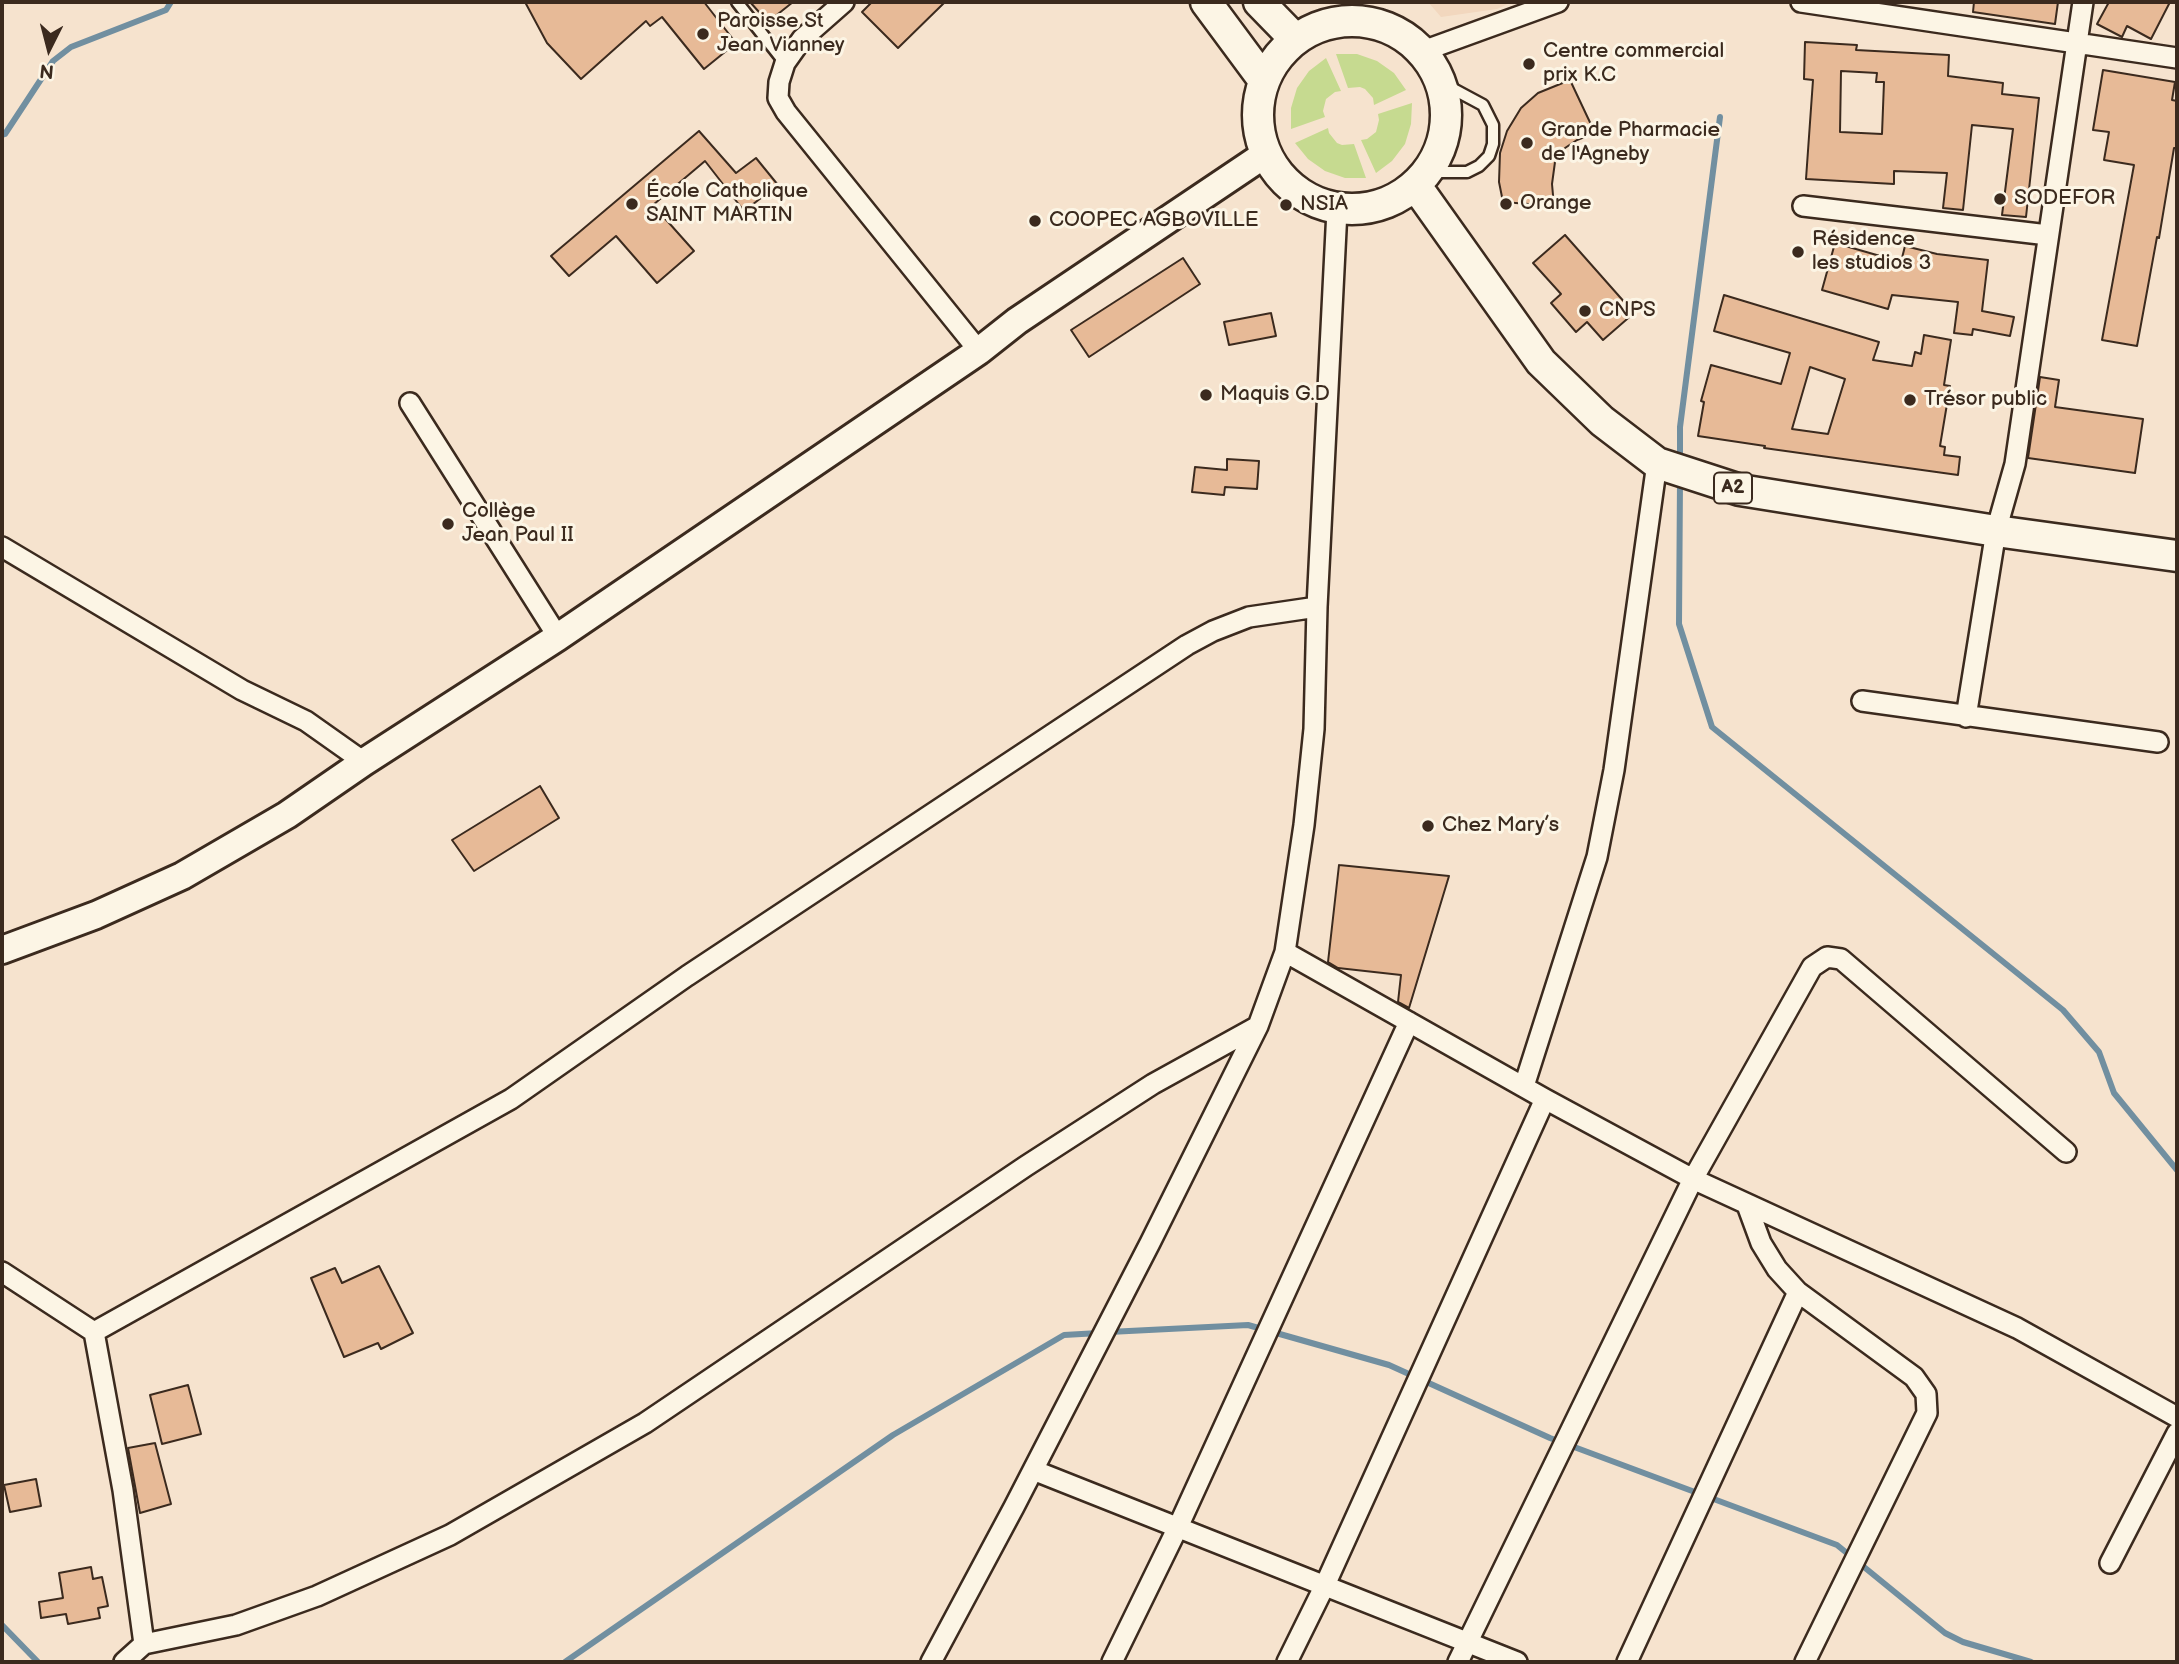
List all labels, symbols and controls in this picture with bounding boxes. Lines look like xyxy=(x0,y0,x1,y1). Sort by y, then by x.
place label: Paroisse St Jean Vianney xyxy=(717,9,845,59)
north arrow xyxy=(14,14,84,84)
marker: Paroisse St Jean Vianney xyxy=(695,26,711,42)
place label: Centre commercial prix K.C xyxy=(1543,39,1724,89)
marker: Centre commercial prix K.C xyxy=(1521,56,1537,72)
text: N xyxy=(38,58,55,83)
place label: Grande Pharmacie de l'Agneby xyxy=(1541,118,1720,168)
marker: Grande Pharmacie de l'Agneby xyxy=(1519,135,1535,151)
place label: École Catholique SAINT MARTIN xyxy=(646,179,808,229)
place label: SODEFOR xyxy=(2014,186,2115,212)
place label: Orange xyxy=(1520,191,1592,217)
marker: SODEFOR xyxy=(1992,191,2008,207)
place label: NSIA xyxy=(1300,192,1348,218)
marker: École Catholique SAINT MARTIN xyxy=(624,196,640,212)
marker: Orange xyxy=(1498,196,1514,212)
marker: NSIA xyxy=(1278,197,1294,213)
place label: COOPEC AGBOVILLE xyxy=(1049,208,1259,234)
marker: COOPEC AGBOVILLE xyxy=(1027,213,1043,229)
place label: Résidence les studios 3 xyxy=(1812,227,1931,277)
marker: Résidence les studios 3 xyxy=(1790,244,1806,260)
place label: CNPS xyxy=(1599,298,1656,324)
marker: CNPS xyxy=(1577,303,1593,319)
place label: Maquis G.D xyxy=(1220,382,1330,408)
marker: Maquis G.D xyxy=(1198,387,1214,403)
place label: Trésor public xyxy=(1924,387,2047,413)
marker: Trésor public xyxy=(1902,392,1918,408)
road number: A2 xyxy=(1714,472,1752,503)
place label: Collège Jean Paul II xyxy=(462,499,574,549)
marker: Collège Jean Paul II xyxy=(440,516,456,532)
place label: Chez Mary’s xyxy=(1442,813,1559,839)
marker: Chez Mary’s xyxy=(1420,818,1436,834)

